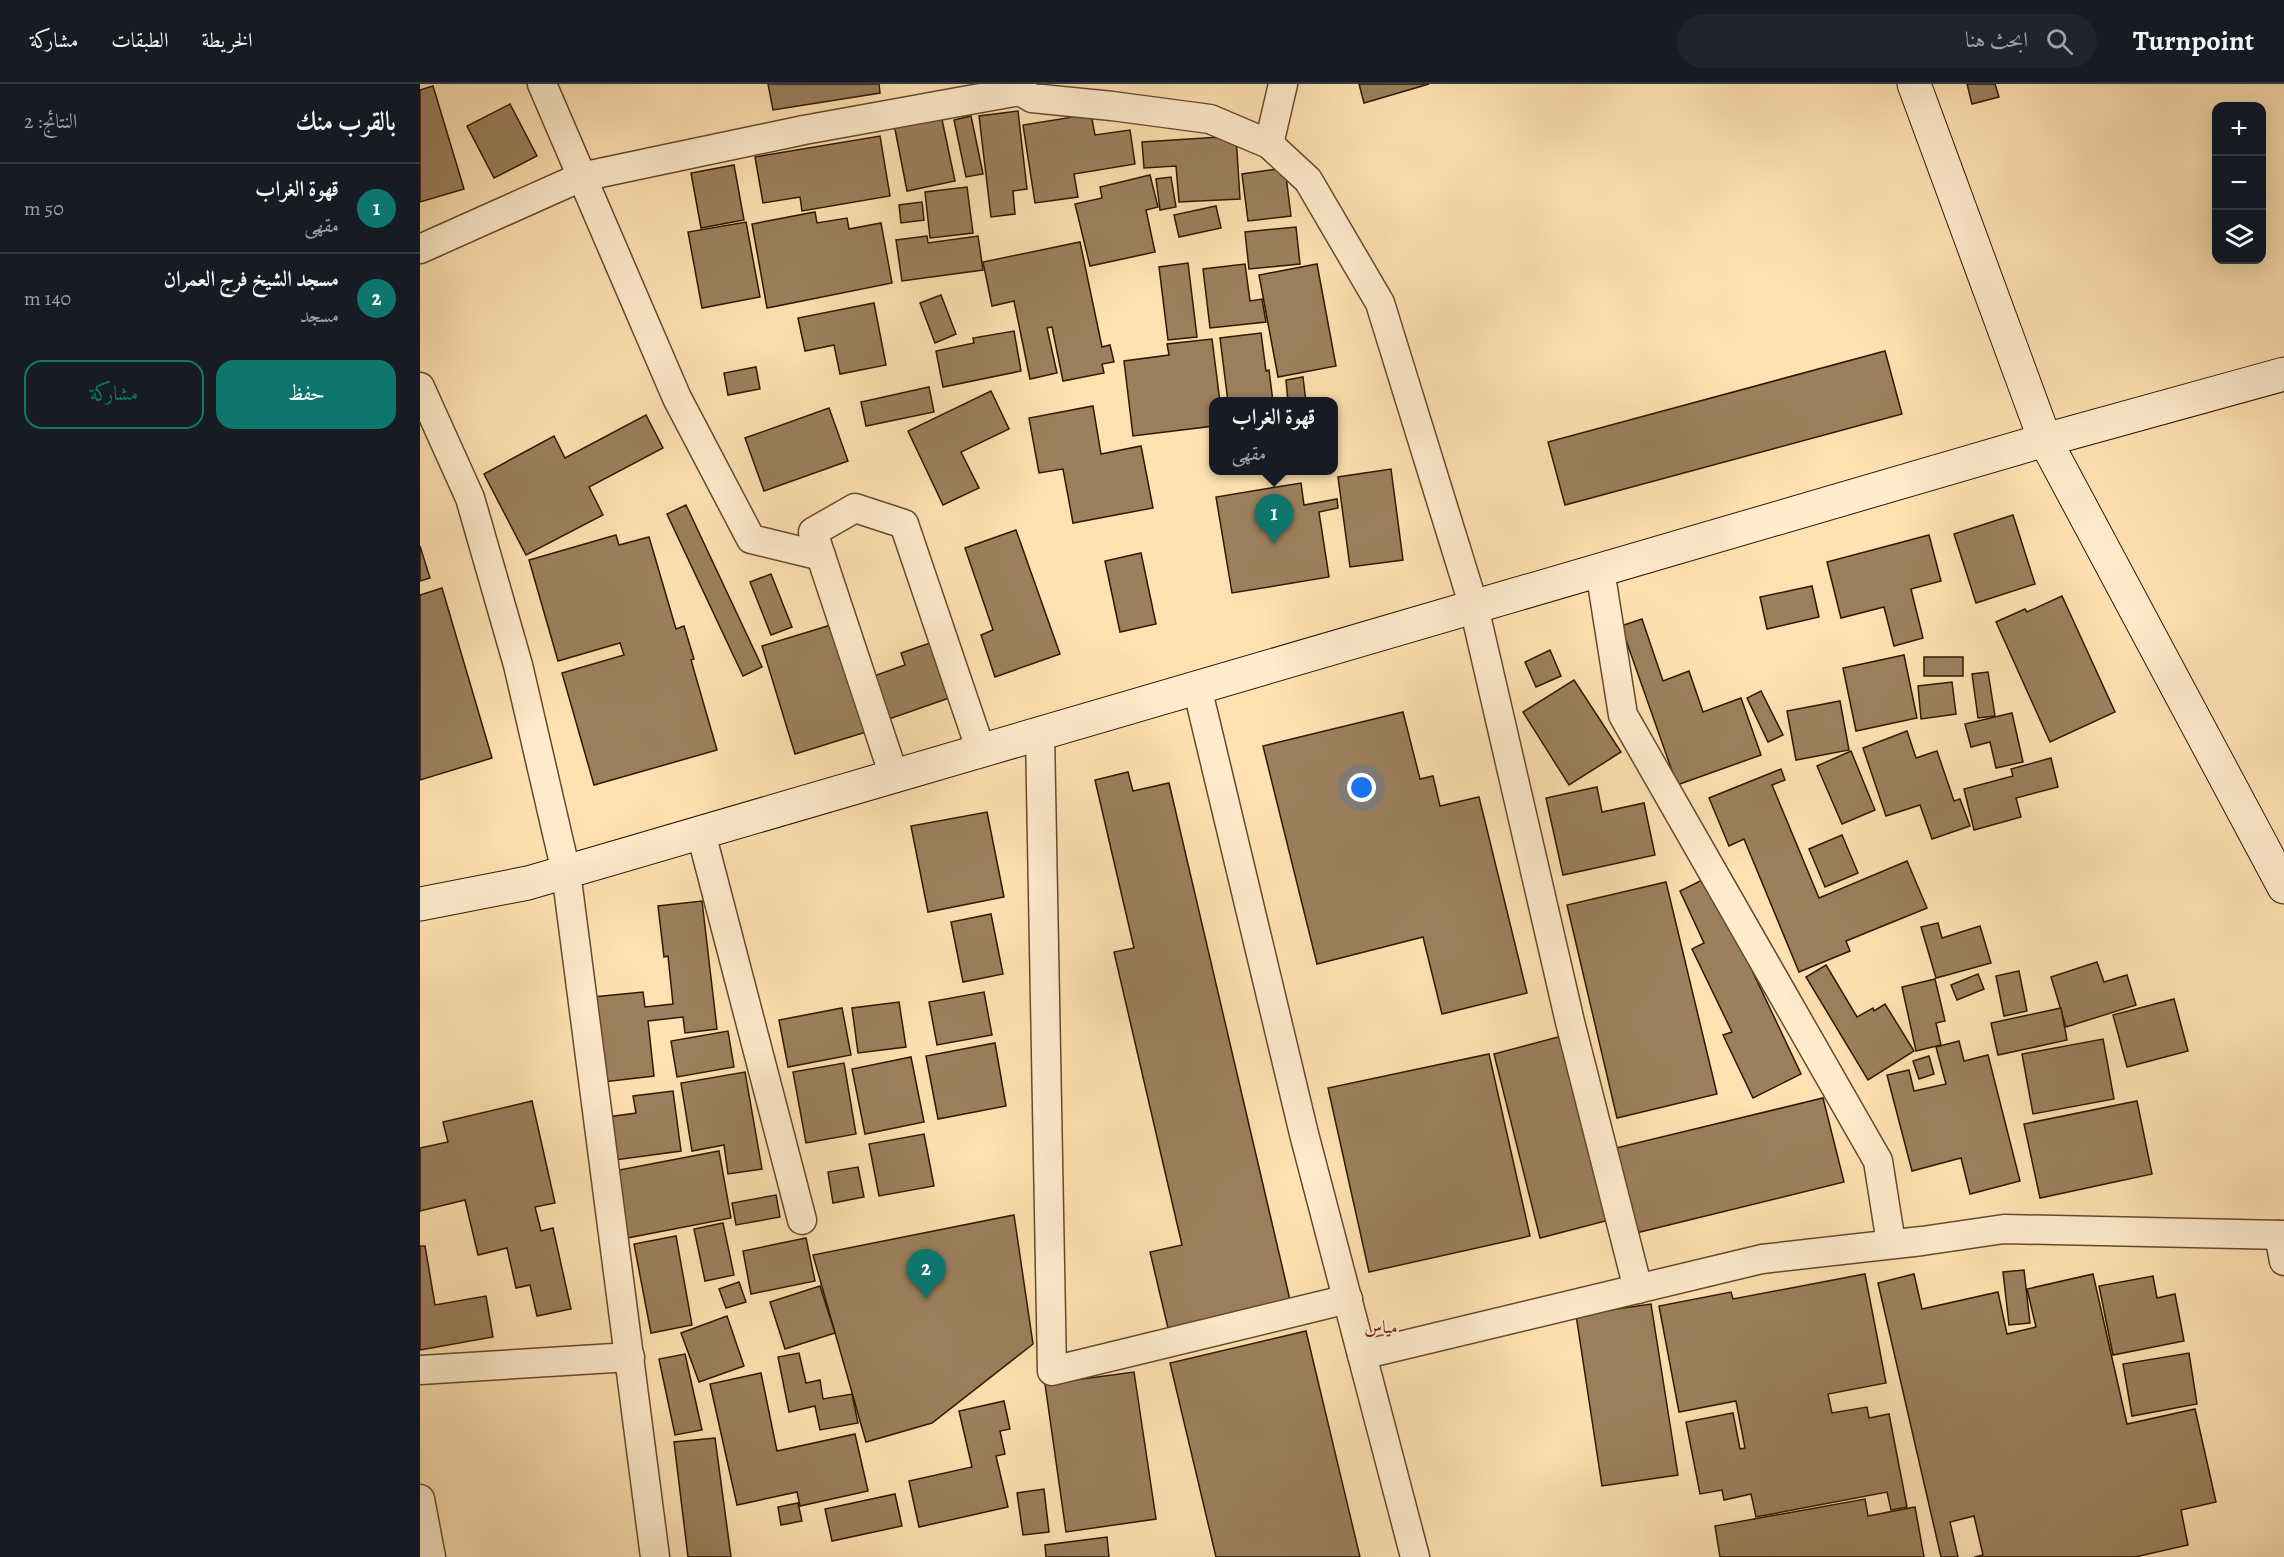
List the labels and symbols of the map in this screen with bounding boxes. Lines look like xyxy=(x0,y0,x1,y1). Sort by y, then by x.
pin: 1 xyxy=(1254,494,1294,544)
your location xyxy=(1347,773,1376,802)
pin: 2 xyxy=(906,1250,946,1299)
district label: مياس xyxy=(1364,1315,1398,1339)

